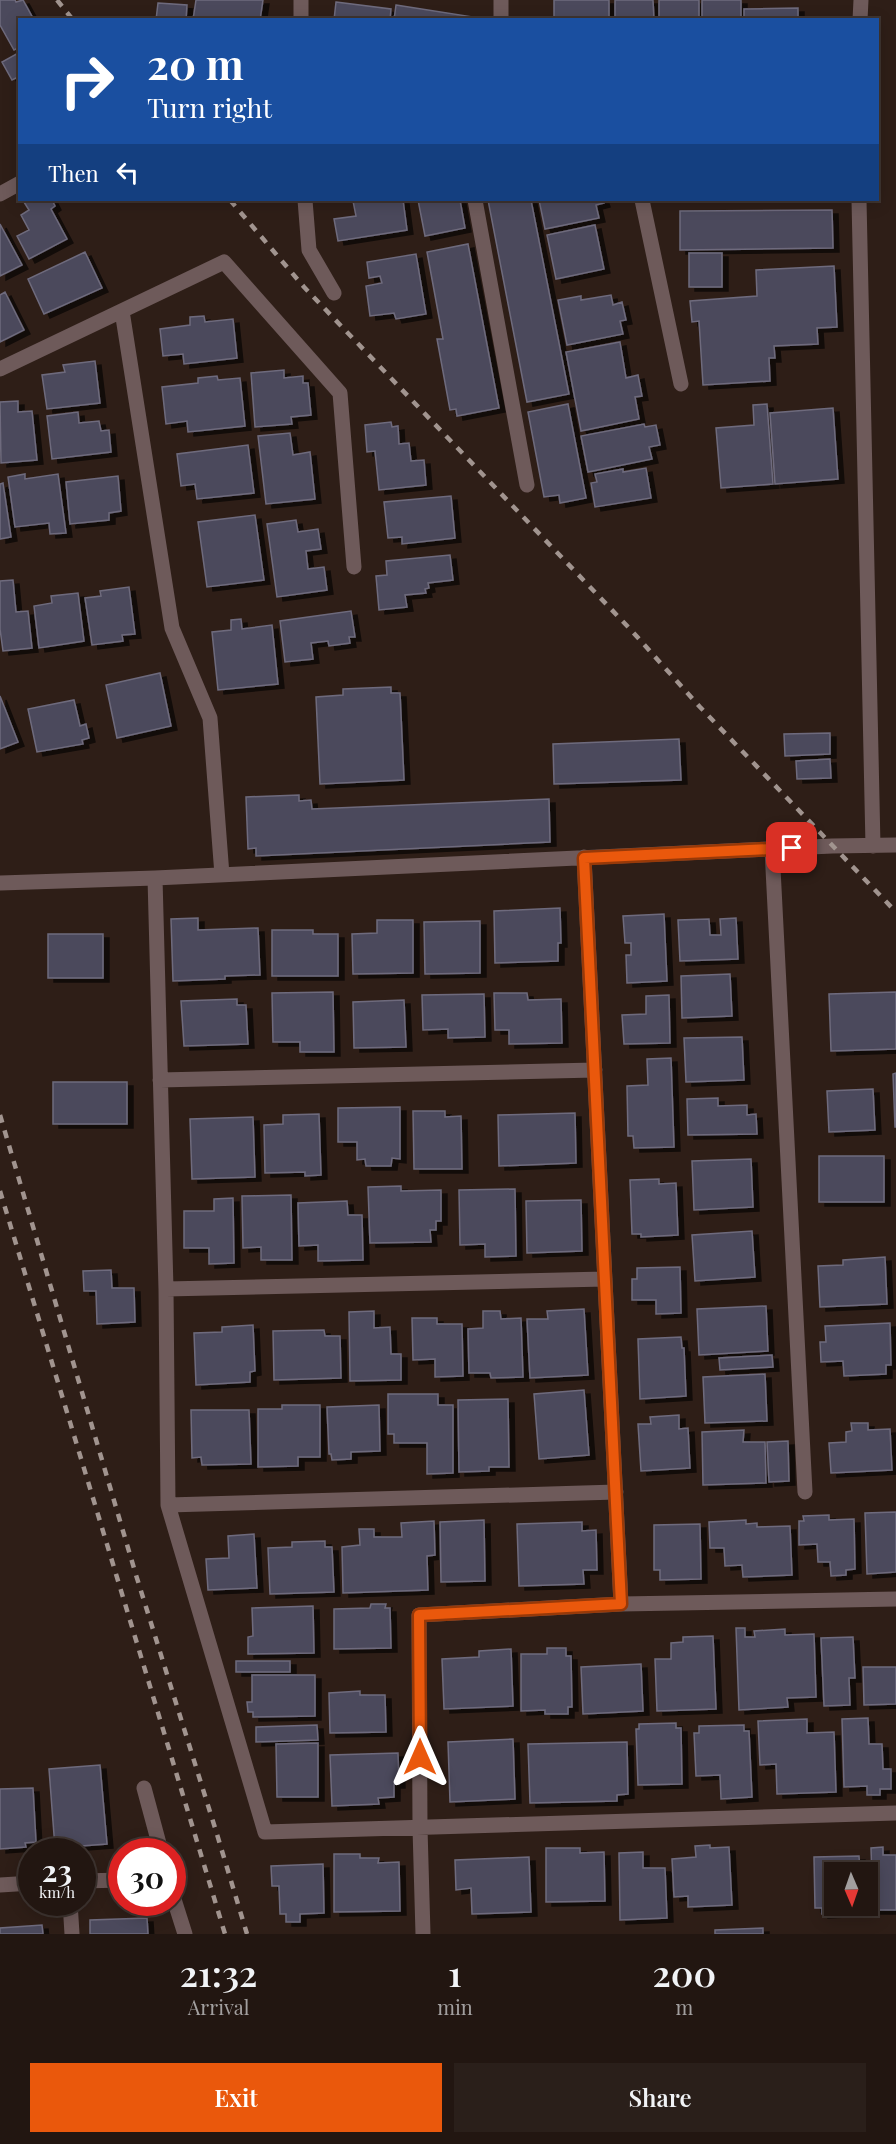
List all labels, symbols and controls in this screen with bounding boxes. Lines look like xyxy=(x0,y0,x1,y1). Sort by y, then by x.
text: 20 m xyxy=(147,35,244,91)
icon: right xyxy=(48,42,126,120)
text: Turn right xyxy=(147,89,272,125)
icon: left xyxy=(111,156,144,189)
text: Then xyxy=(48,158,99,188)
pin xyxy=(766,822,817,873)
icon: arrive xyxy=(775,831,808,864)
position arrow xyxy=(388,1725,452,1789)
speed limit sign: 30 xyxy=(108,1838,186,1916)
text: 23 xyxy=(42,1850,72,1890)
north arrow xyxy=(824,1862,878,1916)
map controls xyxy=(824,1862,878,1916)
text: km/h xyxy=(39,1882,75,1902)
text: 21:32 xyxy=(180,1948,257,1996)
text: 1 xyxy=(448,1948,462,1996)
text: 200 xyxy=(653,1948,716,1996)
text: Arrival xyxy=(188,1993,249,2020)
text: min xyxy=(437,1993,473,2020)
text: m xyxy=(675,1993,693,2020)
button: Exit xyxy=(30,2063,442,2132)
button: Share xyxy=(454,2063,866,2132)

